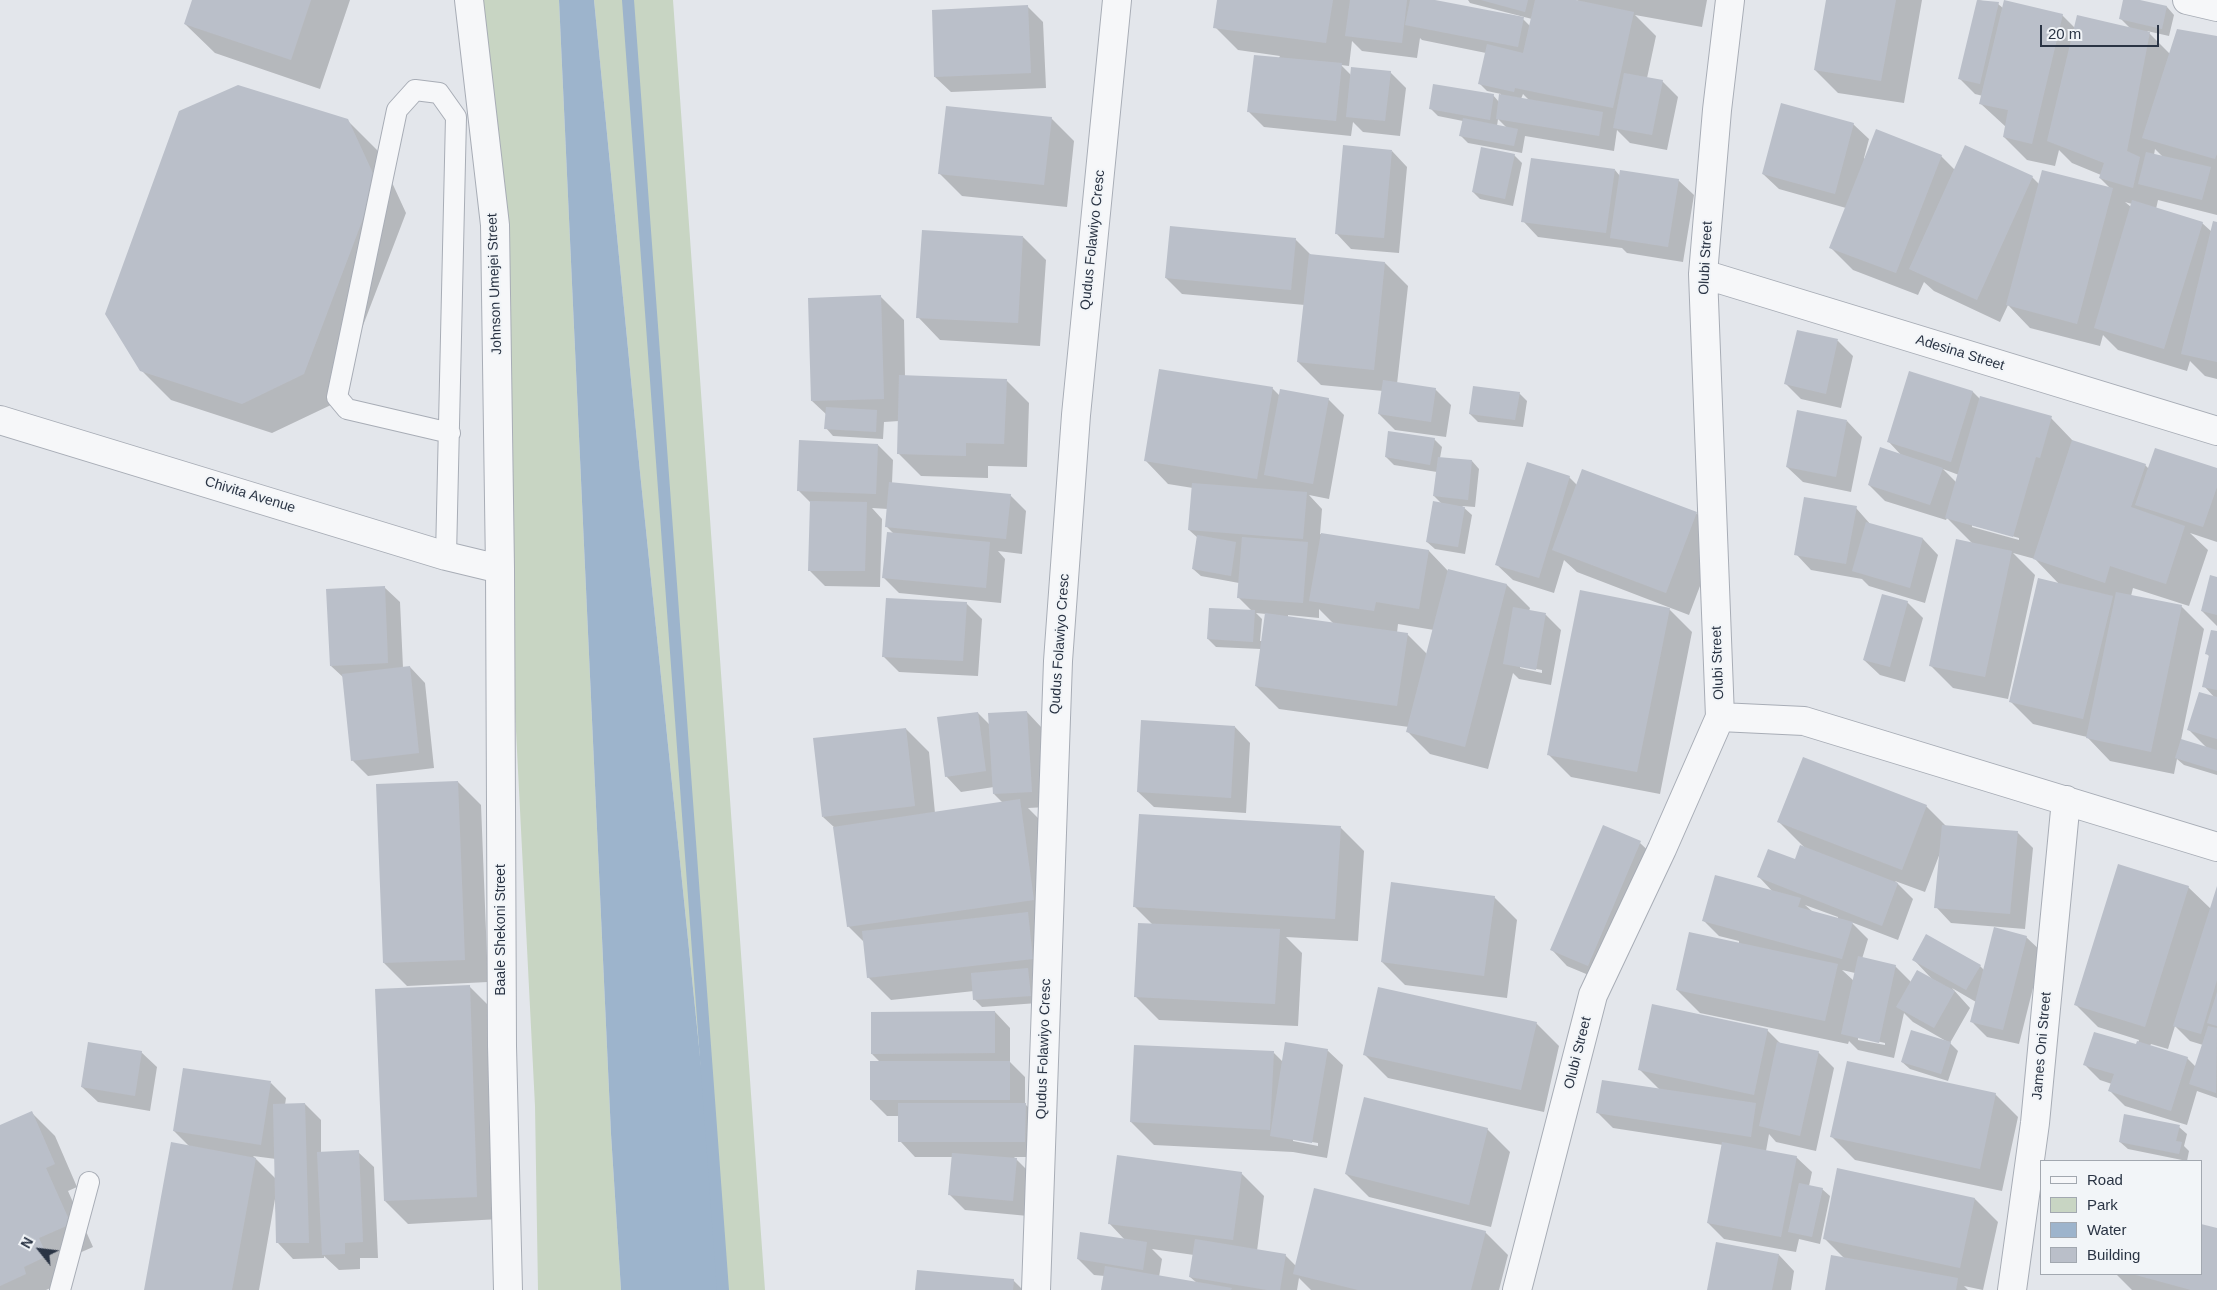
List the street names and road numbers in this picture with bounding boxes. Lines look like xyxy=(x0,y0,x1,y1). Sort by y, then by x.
street label: Qudus Folawiyo Cresc xyxy=(1077,169,1109,311)
street label: Johnson Umejei Street xyxy=(484,213,506,355)
street label: Olubi Street xyxy=(1696,221,1716,295)
street label: Adesina Street xyxy=(1914,332,2006,374)
street label: Chivita Avenue xyxy=(203,473,297,517)
street label: Qudus Folawiyo Cresc xyxy=(1047,573,1073,715)
street label: Olubi Street xyxy=(1708,626,1728,700)
street label: Baale Shekoni Street xyxy=(493,864,509,996)
street label: Qudus Folawiyo Cresc xyxy=(1033,978,1055,1120)
street label: James Oni Street xyxy=(2029,991,2055,1101)
street label: Olubi Street xyxy=(1561,1015,1595,1091)

